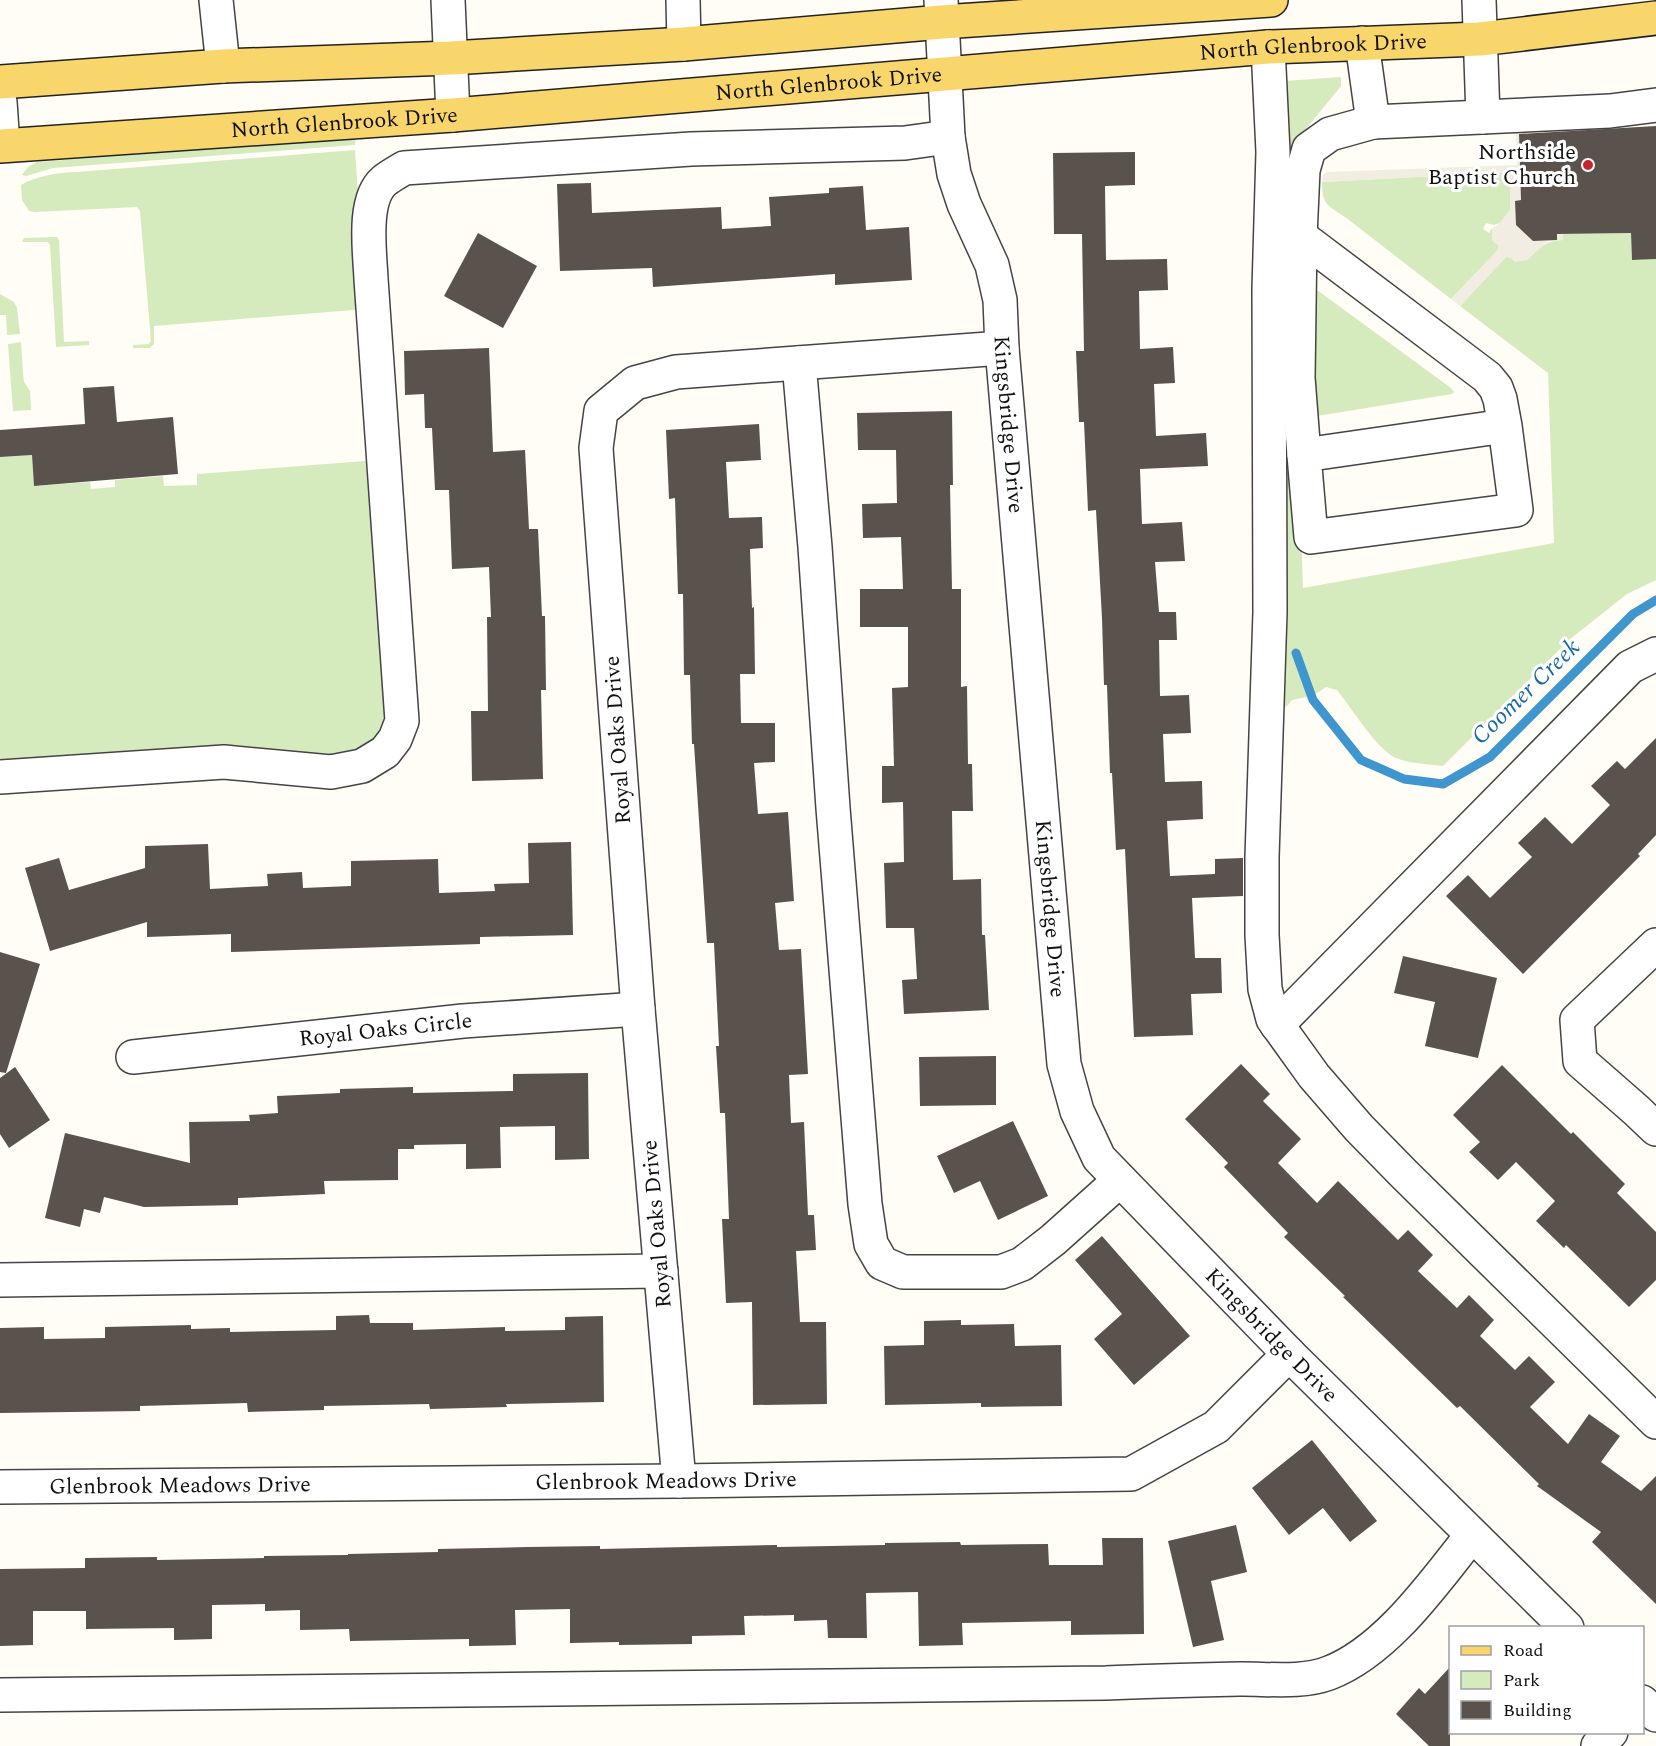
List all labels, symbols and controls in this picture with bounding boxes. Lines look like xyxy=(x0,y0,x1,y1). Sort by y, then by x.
street label: North Glenbrook Drive xyxy=(1198,25,1427,69)
street label: North Glenbrook Drive xyxy=(714,58,943,110)
street label: North Glenbrook Drive xyxy=(230,98,459,147)
place label: Northside Baptist Church xyxy=(1428,136,1576,194)
marker: Northside Baptist Church xyxy=(1581,158,1595,172)
street label: Kingsbridge Drive xyxy=(985,335,1033,515)
water label: Coomer Creek xyxy=(1463,631,1589,753)
street label: Royal Oaks Drive xyxy=(596,655,640,825)
street label: Kingsbridge Drive xyxy=(1026,818,1075,999)
street label: Royal Oaks Circle xyxy=(297,1004,473,1055)
street label: Royal Oaks Drive xyxy=(633,1139,681,1309)
street label: Kingsbridge Drive xyxy=(1197,1260,1346,1410)
street label: Glenbrook Meadows Drive xyxy=(535,1463,797,1499)
street label: Glenbrook Meadows Drive xyxy=(49,1468,311,1503)
legend xyxy=(1449,1626,1644,1734)
text: Road xyxy=(1503,1637,1544,1664)
text: Park xyxy=(1503,1667,1540,1694)
text: Building xyxy=(1503,1697,1572,1724)

